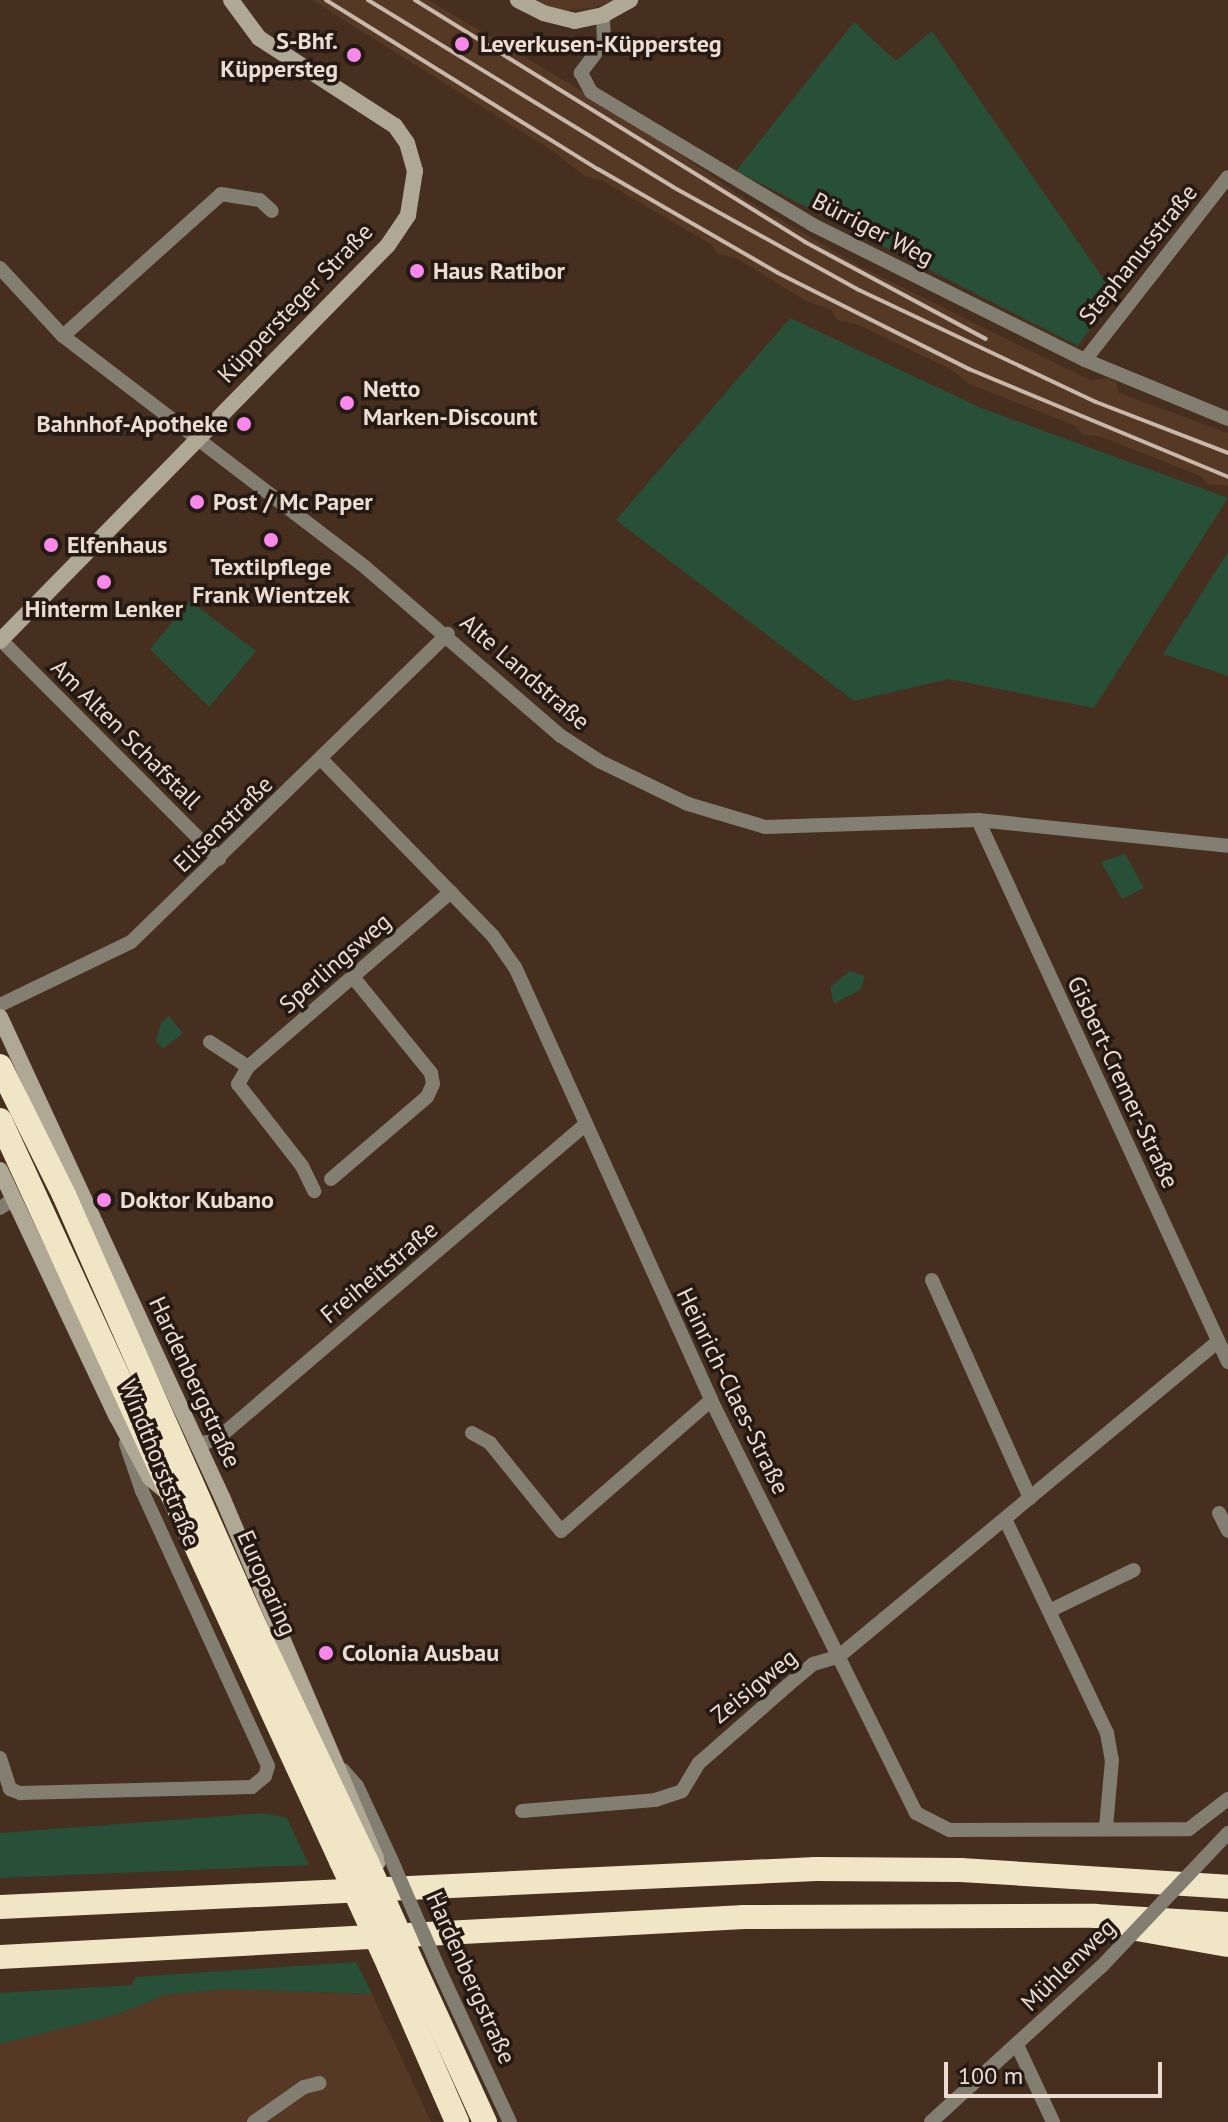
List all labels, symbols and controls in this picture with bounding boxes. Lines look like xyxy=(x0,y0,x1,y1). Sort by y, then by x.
place label: S-Bhf. Küppersteg xyxy=(220,27,338,83)
place label: Leverkusen-Küppersteg xyxy=(480,30,722,58)
marker: Leverkusen-Küppersteg xyxy=(451,33,473,55)
marker: S-Bhf. Küppersteg xyxy=(345,46,363,64)
street label: Stephanusstraße xyxy=(1073,178,1203,330)
street label: Bürriger Weg xyxy=(807,186,939,272)
street label: Küppersteger Straße xyxy=(211,217,379,389)
place label: Haus Ratibor xyxy=(433,257,565,285)
marker: Haus Ratibor xyxy=(408,262,426,280)
place label: Netto Marken-Discount xyxy=(363,375,537,431)
marker: Netto Marken-Discount xyxy=(338,394,356,412)
place label: Bahnhof-Apotheke xyxy=(37,410,228,438)
marker: Bahnhof-Apotheke xyxy=(235,415,253,433)
place label: Post / Mc Paper xyxy=(213,488,373,516)
marker: Post / Mc Paper xyxy=(188,493,206,511)
place label: Elfenhaus xyxy=(67,531,167,559)
marker: Textilpflege Frank Wientzek xyxy=(262,531,280,549)
marker: Elfenhaus xyxy=(42,536,60,554)
place label: Textilpflege Frank Wientzek xyxy=(191,553,351,609)
marker: Hinterm Lenker xyxy=(95,573,113,591)
place label: Hinterm Lenker xyxy=(25,595,183,623)
street label: Alte Landstraße xyxy=(454,608,596,736)
street label: Am Alten Schafstall xyxy=(45,653,207,815)
street label: Elisenstraße xyxy=(168,770,278,878)
street label: Sperlingsweg xyxy=(274,907,396,1019)
street label: Gisbert-Cremer-Straße xyxy=(1061,971,1185,1193)
place label: Doktor Kubano xyxy=(120,1186,274,1214)
marker: Doktor Kubano xyxy=(95,1191,113,1209)
street label: Freiheitstraße xyxy=(315,1215,443,1329)
street label: Heinrich-Claes-Straße xyxy=(671,1283,795,1499)
street label: Hardenbergstraße xyxy=(143,1292,247,1472)
street label: Windthorststraße xyxy=(113,1375,207,1551)
street label: Europaring xyxy=(231,1526,303,1640)
place label: Colonia Ausbau xyxy=(342,1639,500,1667)
street label: Zeisigweg xyxy=(705,1643,803,1729)
marker: Colonia Ausbau xyxy=(317,1644,335,1662)
street label: Hardenbergstraße xyxy=(420,1887,522,2069)
street label: Mühlenweg xyxy=(1015,1913,1121,2017)
scale bar xyxy=(948,2046,1166,2096)
text: 100 m xyxy=(958,2060,1023,2091)

